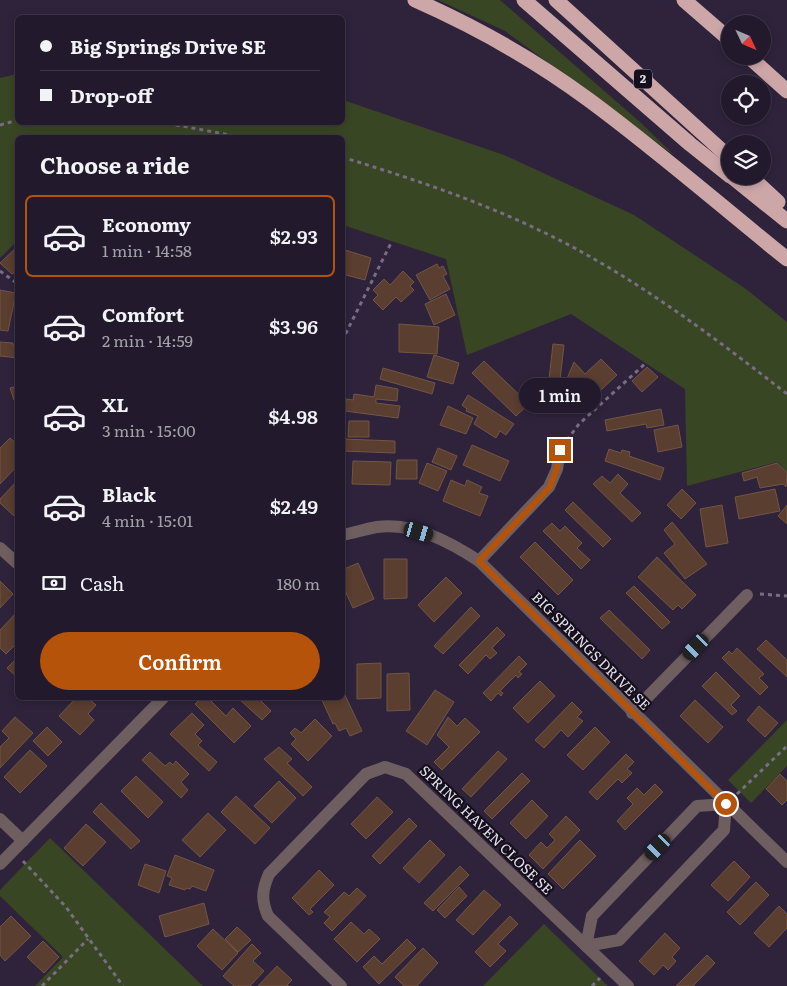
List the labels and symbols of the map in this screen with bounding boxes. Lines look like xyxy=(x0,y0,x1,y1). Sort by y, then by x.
north arrow xyxy=(721,15,771,65)
road number: 2 xyxy=(634,70,652,88)
callout: 1 min xyxy=(519,378,601,412)
route end xyxy=(549,439,571,461)
car xyxy=(402,521,435,543)
street label: BIG SPRINGS DRIVE SE xyxy=(528,587,655,714)
car xyxy=(680,631,711,663)
street label: SPRING HAVEN CLOSE SE xyxy=(416,760,558,898)
route start xyxy=(715,793,737,815)
car xyxy=(642,831,673,863)

